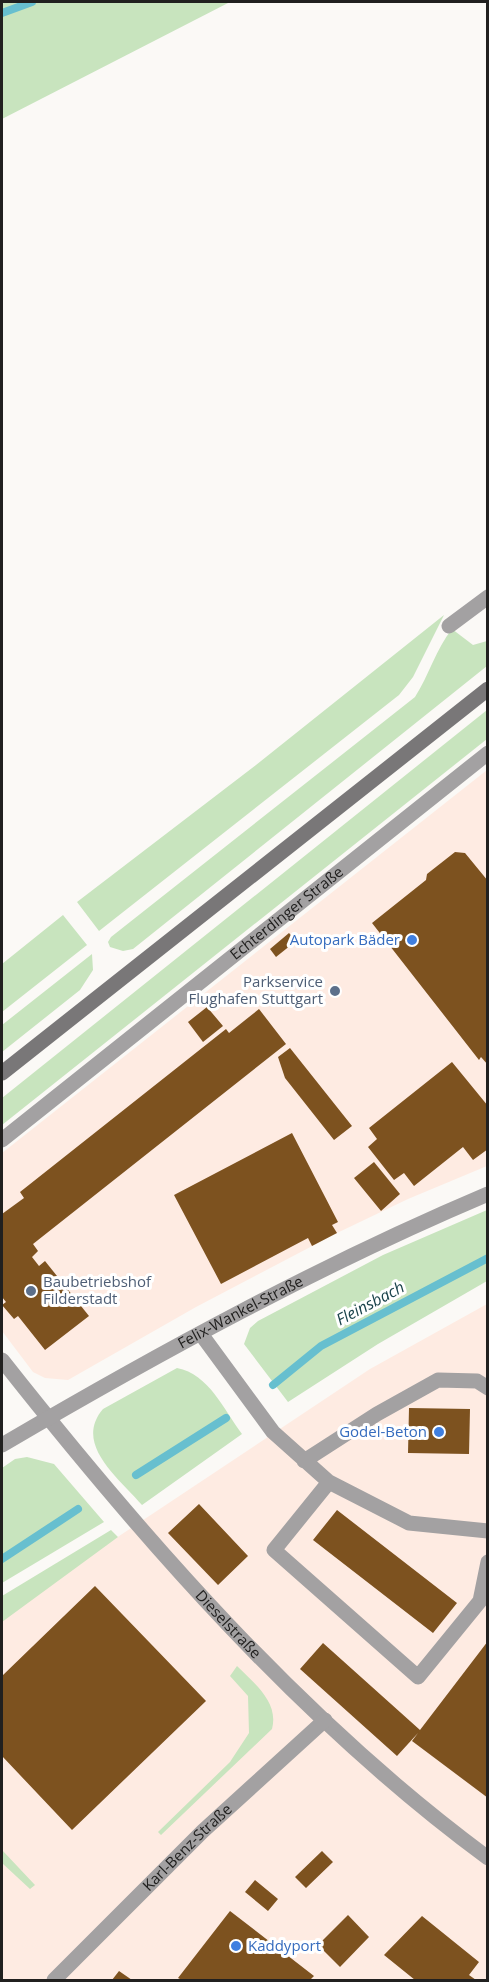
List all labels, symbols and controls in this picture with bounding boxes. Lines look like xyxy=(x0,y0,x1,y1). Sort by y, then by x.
street label: Echterdinger Straße xyxy=(225,861,347,964)
place label: Autopark Bäder xyxy=(290,929,400,949)
marker: Autopark Bäder xyxy=(405,933,419,947)
place label: Parkservice Flughafen Stuttgart xyxy=(189,971,323,1008)
marker: Parkservice Flughafen Stuttgart xyxy=(328,984,342,998)
street label: Felix-Wankel-Straße xyxy=(174,1270,306,1352)
place label: Baubetriebshof Filderstadt xyxy=(43,1271,152,1308)
water label: Fleinsbach xyxy=(332,1276,408,1330)
marker: Baubetriebshof Filderstadt xyxy=(24,1284,38,1298)
place label: Godel-Beton xyxy=(339,1421,427,1441)
marker: Godel-Beton xyxy=(432,1425,446,1439)
street label: Dieselstraße xyxy=(192,1585,266,1662)
street label: Karl-Benz-Straße xyxy=(138,1799,236,1895)
place label: Kaddyport xyxy=(248,1935,321,1955)
marker: Kaddyport xyxy=(229,1939,243,1953)

